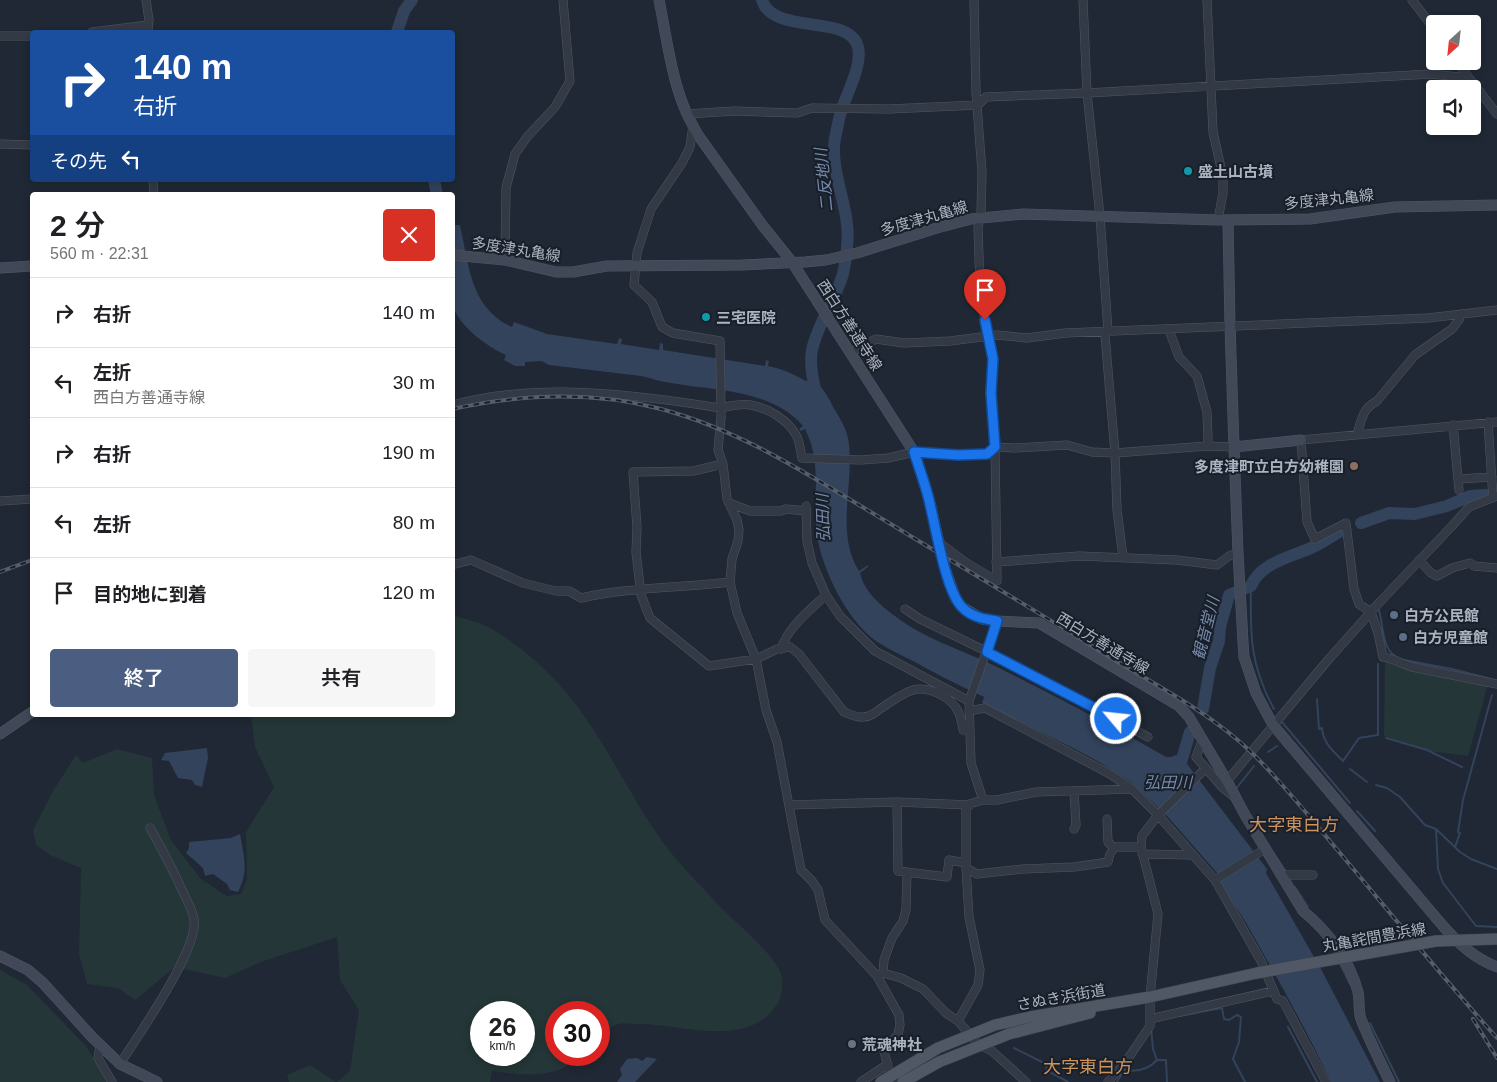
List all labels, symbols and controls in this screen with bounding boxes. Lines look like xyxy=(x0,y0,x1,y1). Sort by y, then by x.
north arrow xyxy=(1426,15,1481,70)
map controls xyxy=(1426,15,1481,135)
text: 140 m xyxy=(133,47,232,86)
icon: right xyxy=(50,50,115,115)
button: sound xyxy=(1426,80,1481,135)
text: 右折 xyxy=(133,94,177,119)
icon: left xyxy=(117,145,145,173)
water label: 二反地川 xyxy=(812,145,836,213)
text: その先 xyxy=(50,151,107,172)
place label: 盛土山古墳 xyxy=(1198,163,1273,180)
marker: 盛土山古墳 xyxy=(1182,165,1194,177)
street label: 多度津丸亀線 xyxy=(1283,186,1375,212)
street label: 多度津丸亀線 xyxy=(878,197,970,239)
text: 2 分 xyxy=(50,209,105,242)
button: close xyxy=(383,209,435,261)
street label: 多度津丸亀線 xyxy=(470,234,562,264)
text: 560 m · 22:31 xyxy=(50,245,149,262)
pin xyxy=(964,269,1006,320)
street label: 西白方善通寺線 xyxy=(814,276,886,374)
icon: arrive xyxy=(971,276,999,304)
icon: right xyxy=(50,299,78,327)
text: 140 m xyxy=(382,302,435,323)
text: 右折 xyxy=(93,304,131,325)
place label: 三宅医院 xyxy=(716,309,776,326)
marker: 三宅医院 xyxy=(700,311,712,323)
text: 左折 xyxy=(93,362,131,383)
icon: left xyxy=(50,369,78,397)
text: 30 m xyxy=(393,372,435,393)
text: 西白方善通寺線 xyxy=(93,389,205,406)
icon: right xyxy=(50,439,78,467)
text: 190 m xyxy=(382,442,435,463)
text: 右折 xyxy=(93,444,131,465)
place label: 多度津町立白方幼稚園 xyxy=(1194,458,1344,475)
marker: 多度津町立白方幼稚園 xyxy=(1348,460,1360,472)
water label: 弘田川 xyxy=(814,492,832,542)
icon: left xyxy=(50,509,78,537)
text: 80 m xyxy=(393,512,435,533)
text: 左折 xyxy=(93,514,131,535)
icon: arrive xyxy=(50,579,78,607)
text: 120 m xyxy=(382,582,435,603)
text: 目的地に到着 xyxy=(93,584,207,605)
water label: 観音堂川 xyxy=(1190,593,1222,661)
place label: 白方公民館 xyxy=(1404,607,1479,624)
street label: 西白方善通寺線 xyxy=(1054,609,1152,677)
marker: 白方公民館 xyxy=(1388,609,1400,621)
place label: 白方児童館 xyxy=(1413,629,1488,646)
marker: 白方児童館 xyxy=(1397,631,1409,643)
button: 終了 xyxy=(50,649,238,707)
button: 共有 xyxy=(248,649,435,707)
position arrow xyxy=(1089,692,1141,744)
water label: 弘田川 xyxy=(1144,774,1194,791)
district label: 大字東白方 xyxy=(1249,815,1339,835)
street label: 丸亀詫間豊浜線 xyxy=(1321,920,1427,954)
street label: さぬき浜街道 xyxy=(1015,981,1107,1013)
speed limit sign: 30 xyxy=(545,1001,610,1066)
text: 26 xyxy=(489,1013,516,1041)
place label: 荒魂神社 xyxy=(862,1036,922,1053)
marker: 荒魂神社 xyxy=(846,1038,858,1050)
text: km/h xyxy=(489,1039,516,1053)
district label: 大字東白方 xyxy=(1043,1057,1133,1077)

